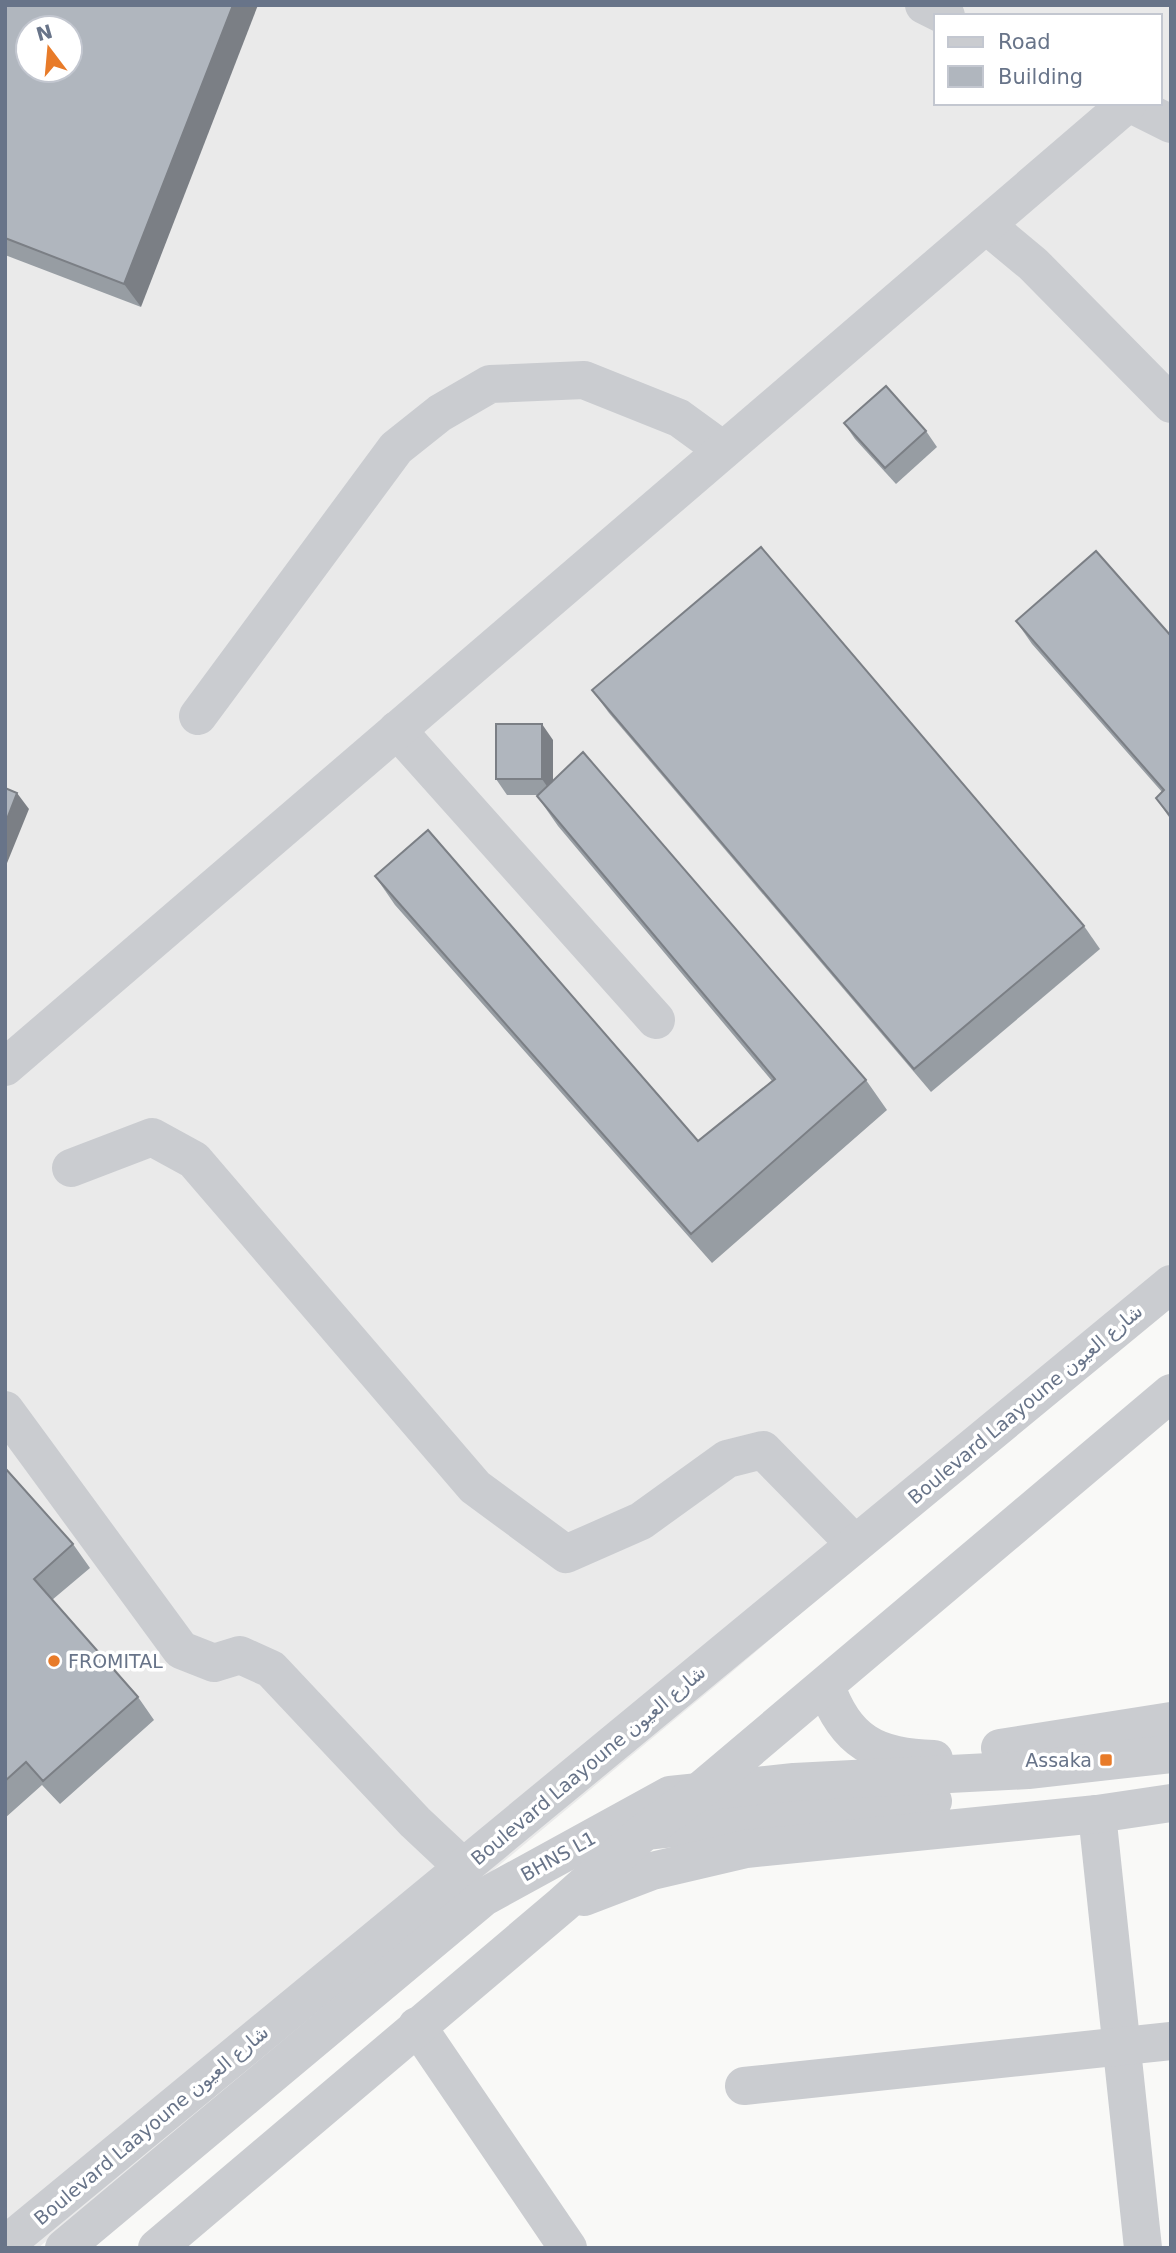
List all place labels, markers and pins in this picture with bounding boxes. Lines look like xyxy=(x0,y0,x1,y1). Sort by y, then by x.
place label: FROMITAL xyxy=(68,1650,163,1672)
marker: FROMITAL xyxy=(46,1653,62,1669)
place label: Assaka xyxy=(1025,1749,1092,1771)
marker: Assaka xyxy=(1098,1752,1114,1768)

